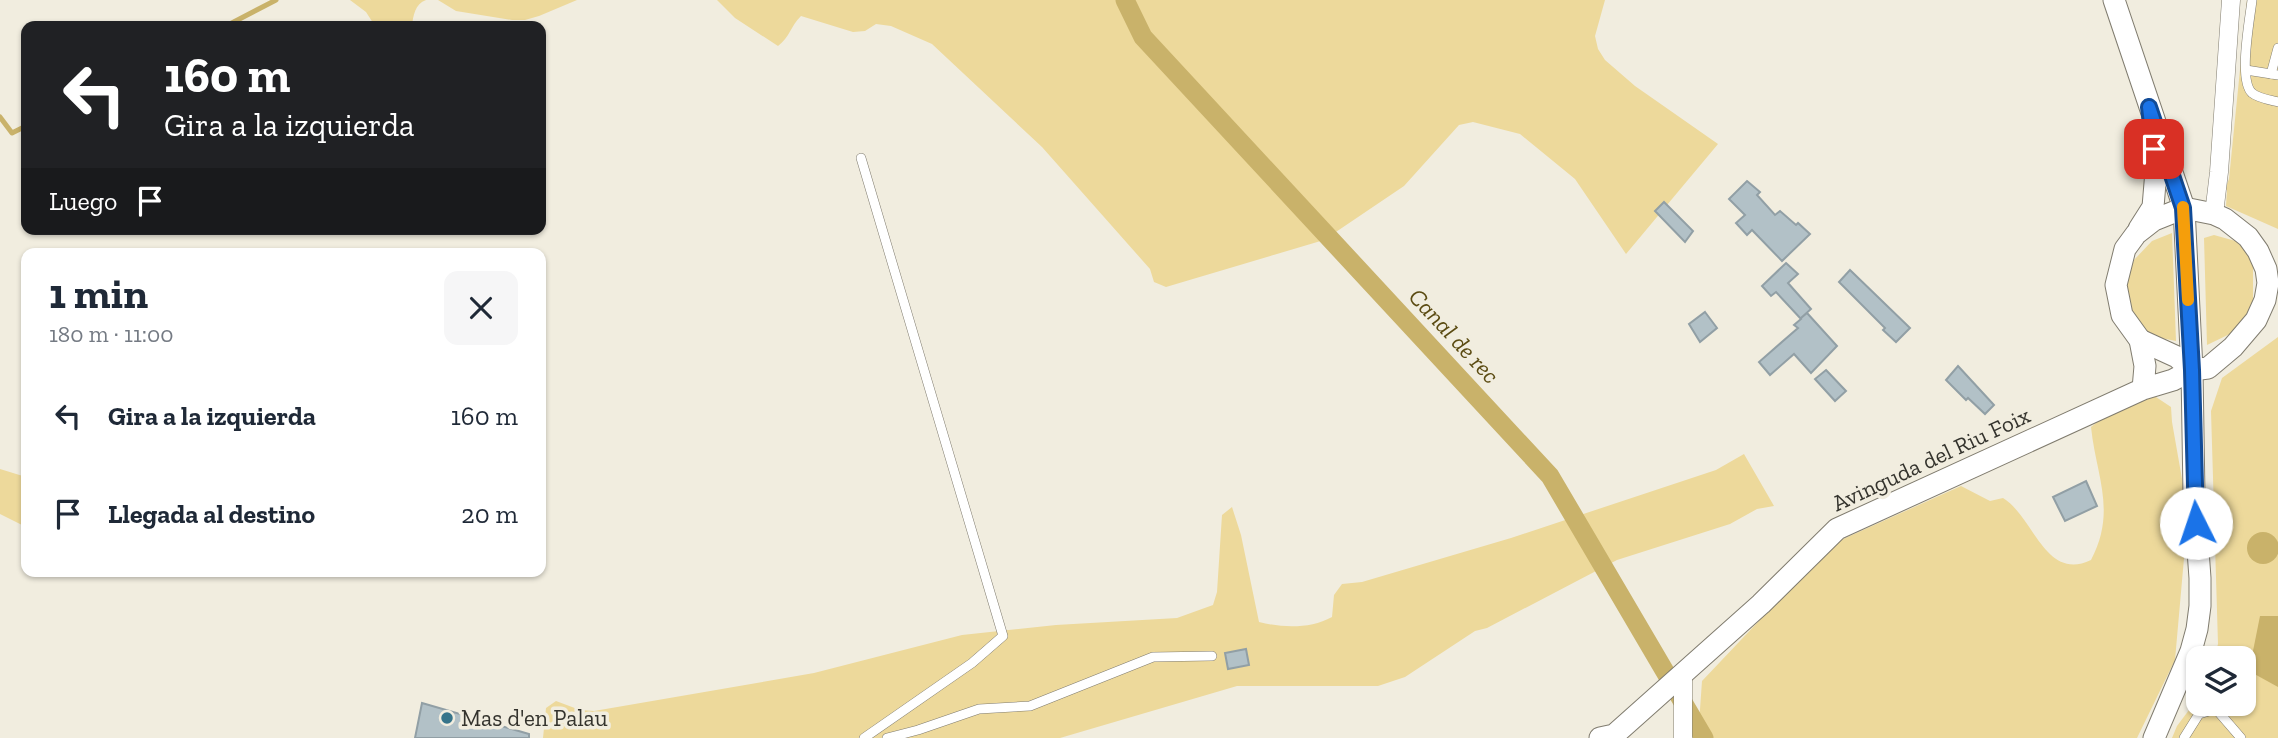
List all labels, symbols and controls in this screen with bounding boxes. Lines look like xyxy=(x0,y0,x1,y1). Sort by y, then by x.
text: 160 m xyxy=(164,46,290,105)
icon: left xyxy=(49,49,140,140)
text: Gira a la izquierda xyxy=(164,106,415,144)
pin xyxy=(2124,119,2184,179)
icon: arrive xyxy=(2135,130,2173,168)
icon: arrive xyxy=(131,182,169,220)
text: Luego xyxy=(49,185,117,217)
text: 1 min xyxy=(49,268,148,319)
button: close xyxy=(444,271,518,345)
water label: Canal de rec xyxy=(1403,282,1506,389)
text: 180 m · 11:00 xyxy=(49,320,173,348)
icon: left xyxy=(49,397,87,435)
text: Gira a la izquierda xyxy=(108,400,316,432)
text: 160 m xyxy=(451,400,518,432)
street label: Avinguda del Riu Foix xyxy=(1827,401,2035,517)
position arrow xyxy=(2159,486,2233,560)
icon: arrive xyxy=(49,495,87,533)
text: Llegada al destino xyxy=(108,498,315,530)
text: 20 m xyxy=(461,498,518,530)
map controls xyxy=(2186,646,2256,716)
button: layers xyxy=(2186,646,2256,716)
place label: Mas d'en Palau xyxy=(461,704,608,732)
marker: Mas d'en Palau xyxy=(439,710,455,726)

